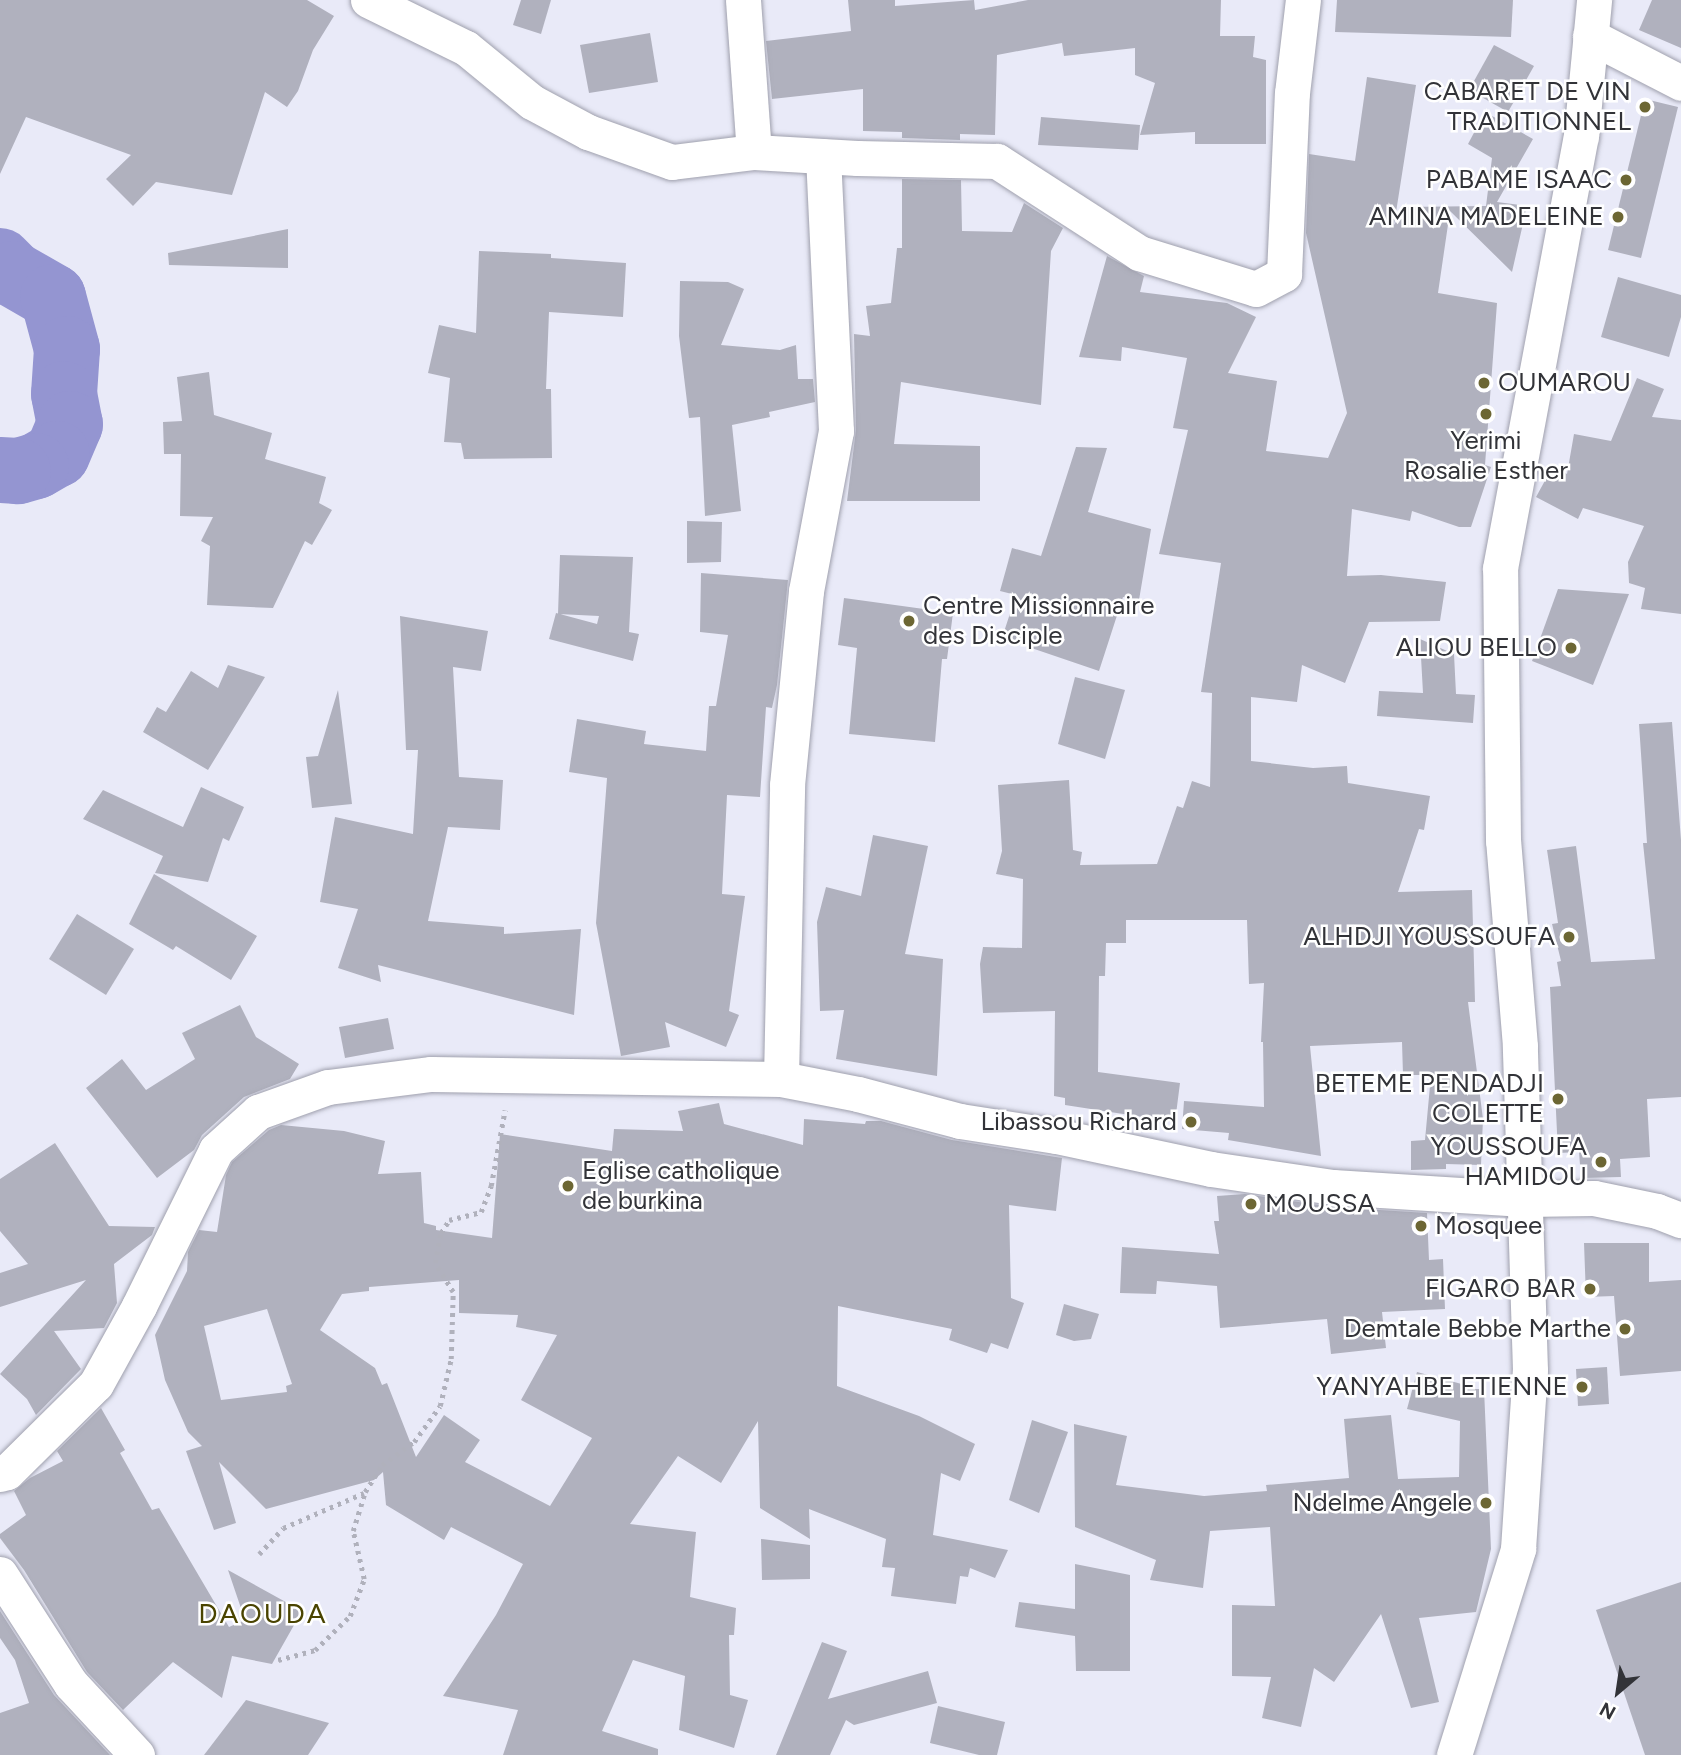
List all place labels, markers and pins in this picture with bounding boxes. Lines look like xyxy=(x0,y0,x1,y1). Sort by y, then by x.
place label: CABARET DE VIN TRADITIONNEL xyxy=(1424,76,1631,138)
marker: CABARET DE VIN TRADITIONNEL xyxy=(1637,99,1653,115)
place label: PABAME ISAAC xyxy=(1426,164,1612,196)
marker: PABAME ISAAC xyxy=(1618,172,1634,188)
place label: AMINA MADELEINE xyxy=(1369,201,1604,233)
marker: AMINA MADELEINE xyxy=(1610,209,1626,225)
place label: OUMAROU xyxy=(1498,367,1631,399)
marker: OUMAROU xyxy=(1476,375,1492,391)
marker: Yerimi Rosalie Esther xyxy=(1478,406,1494,422)
place label: Yerimi Rosalie Esther xyxy=(1404,425,1568,486)
place label: Centre Missionnaire des Disciple xyxy=(923,590,1154,652)
marker: Centre Missionnaire des Disciple xyxy=(901,613,917,629)
place label: ALIOU BELLO xyxy=(1396,632,1557,664)
marker: ALIOU BELLO xyxy=(1563,640,1579,656)
place label: ALHDJI YOUSSOUFA xyxy=(1303,921,1555,953)
marker: ALHDJI YOUSSOUFA xyxy=(1561,929,1577,945)
place label: BETEME PENDADJI COLETTE xyxy=(1315,1068,1544,1130)
marker: BETEME PENDADJI COLETTE xyxy=(1550,1091,1566,1107)
place label: Libassou Richard xyxy=(981,1106,1177,1138)
marker: Libassou Richard xyxy=(1183,1114,1199,1130)
place label: YOUSSOUFA HAMIDOU xyxy=(1431,1131,1587,1192)
marker: YOUSSOUFA HAMIDOU xyxy=(1593,1154,1609,1170)
place label: Eglise catholique de burkina xyxy=(582,1155,779,1216)
marker: Eglise catholique de burkina xyxy=(560,1178,576,1194)
place label: MOUSSA xyxy=(1265,1188,1375,1220)
marker: MOUSSA xyxy=(1243,1196,1259,1212)
place label: Mosquee xyxy=(1435,1210,1542,1242)
marker: Mosquee xyxy=(1413,1218,1429,1234)
place label: FIGARO BAR xyxy=(1425,1273,1576,1305)
marker: FIGARO BAR xyxy=(1582,1281,1598,1297)
place label: Demtale Bebbe Marthe xyxy=(1344,1313,1611,1345)
marker: Demtale Bebbe Marthe xyxy=(1617,1321,1633,1337)
place label: YANYAHBE ETIENNE xyxy=(1316,1371,1568,1403)
marker: YANYAHBE ETIENNE xyxy=(1574,1379,1590,1395)
place label: Ndelme Angele xyxy=(1292,1487,1472,1519)
marker: Ndelme Angele xyxy=(1478,1495,1494,1511)

